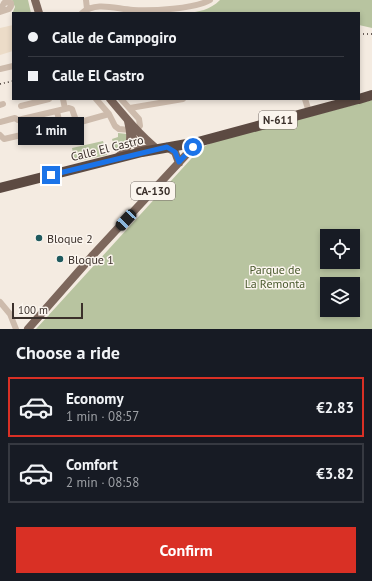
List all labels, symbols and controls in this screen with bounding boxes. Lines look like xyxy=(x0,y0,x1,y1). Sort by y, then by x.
text: Calle de Campogiro xyxy=(52,28,177,47)
text: Calle El Castro xyxy=(52,66,144,85)
road number: N-611 xyxy=(259,111,297,129)
callout: 1 min xyxy=(18,117,84,145)
text: 1 min xyxy=(35,122,67,139)
street label: Calle El Castro xyxy=(69,132,145,164)
route start xyxy=(184,138,202,156)
route end xyxy=(42,166,60,184)
road number: CA-130 xyxy=(131,182,175,200)
car xyxy=(113,207,139,233)
map controls xyxy=(320,229,360,317)
button: locate xyxy=(320,229,360,269)
place label: Bloque 2 xyxy=(47,231,93,246)
marker: Bloque 2 xyxy=(34,233,44,243)
place label: Bloque 1 xyxy=(68,252,114,267)
marker: Bloque 1 xyxy=(55,254,65,264)
park label: Parque de La Remonta xyxy=(245,262,305,291)
button: layers xyxy=(320,277,360,317)
scale bar xyxy=(12,301,83,320)
text: 100 m xyxy=(18,303,48,317)
text: Choose a ride xyxy=(16,341,120,364)
icon: car xyxy=(18,389,54,425)
text: Economy xyxy=(66,389,124,408)
text: €2.83 xyxy=(316,398,354,417)
text: 1 min · 08:57 xyxy=(66,408,139,425)
icon: car xyxy=(18,455,54,491)
text: Comfort xyxy=(66,455,118,474)
text: €3.82 xyxy=(316,464,354,483)
text: 2 min · 08:58 xyxy=(66,474,139,491)
button: Confirm xyxy=(16,527,356,573)

